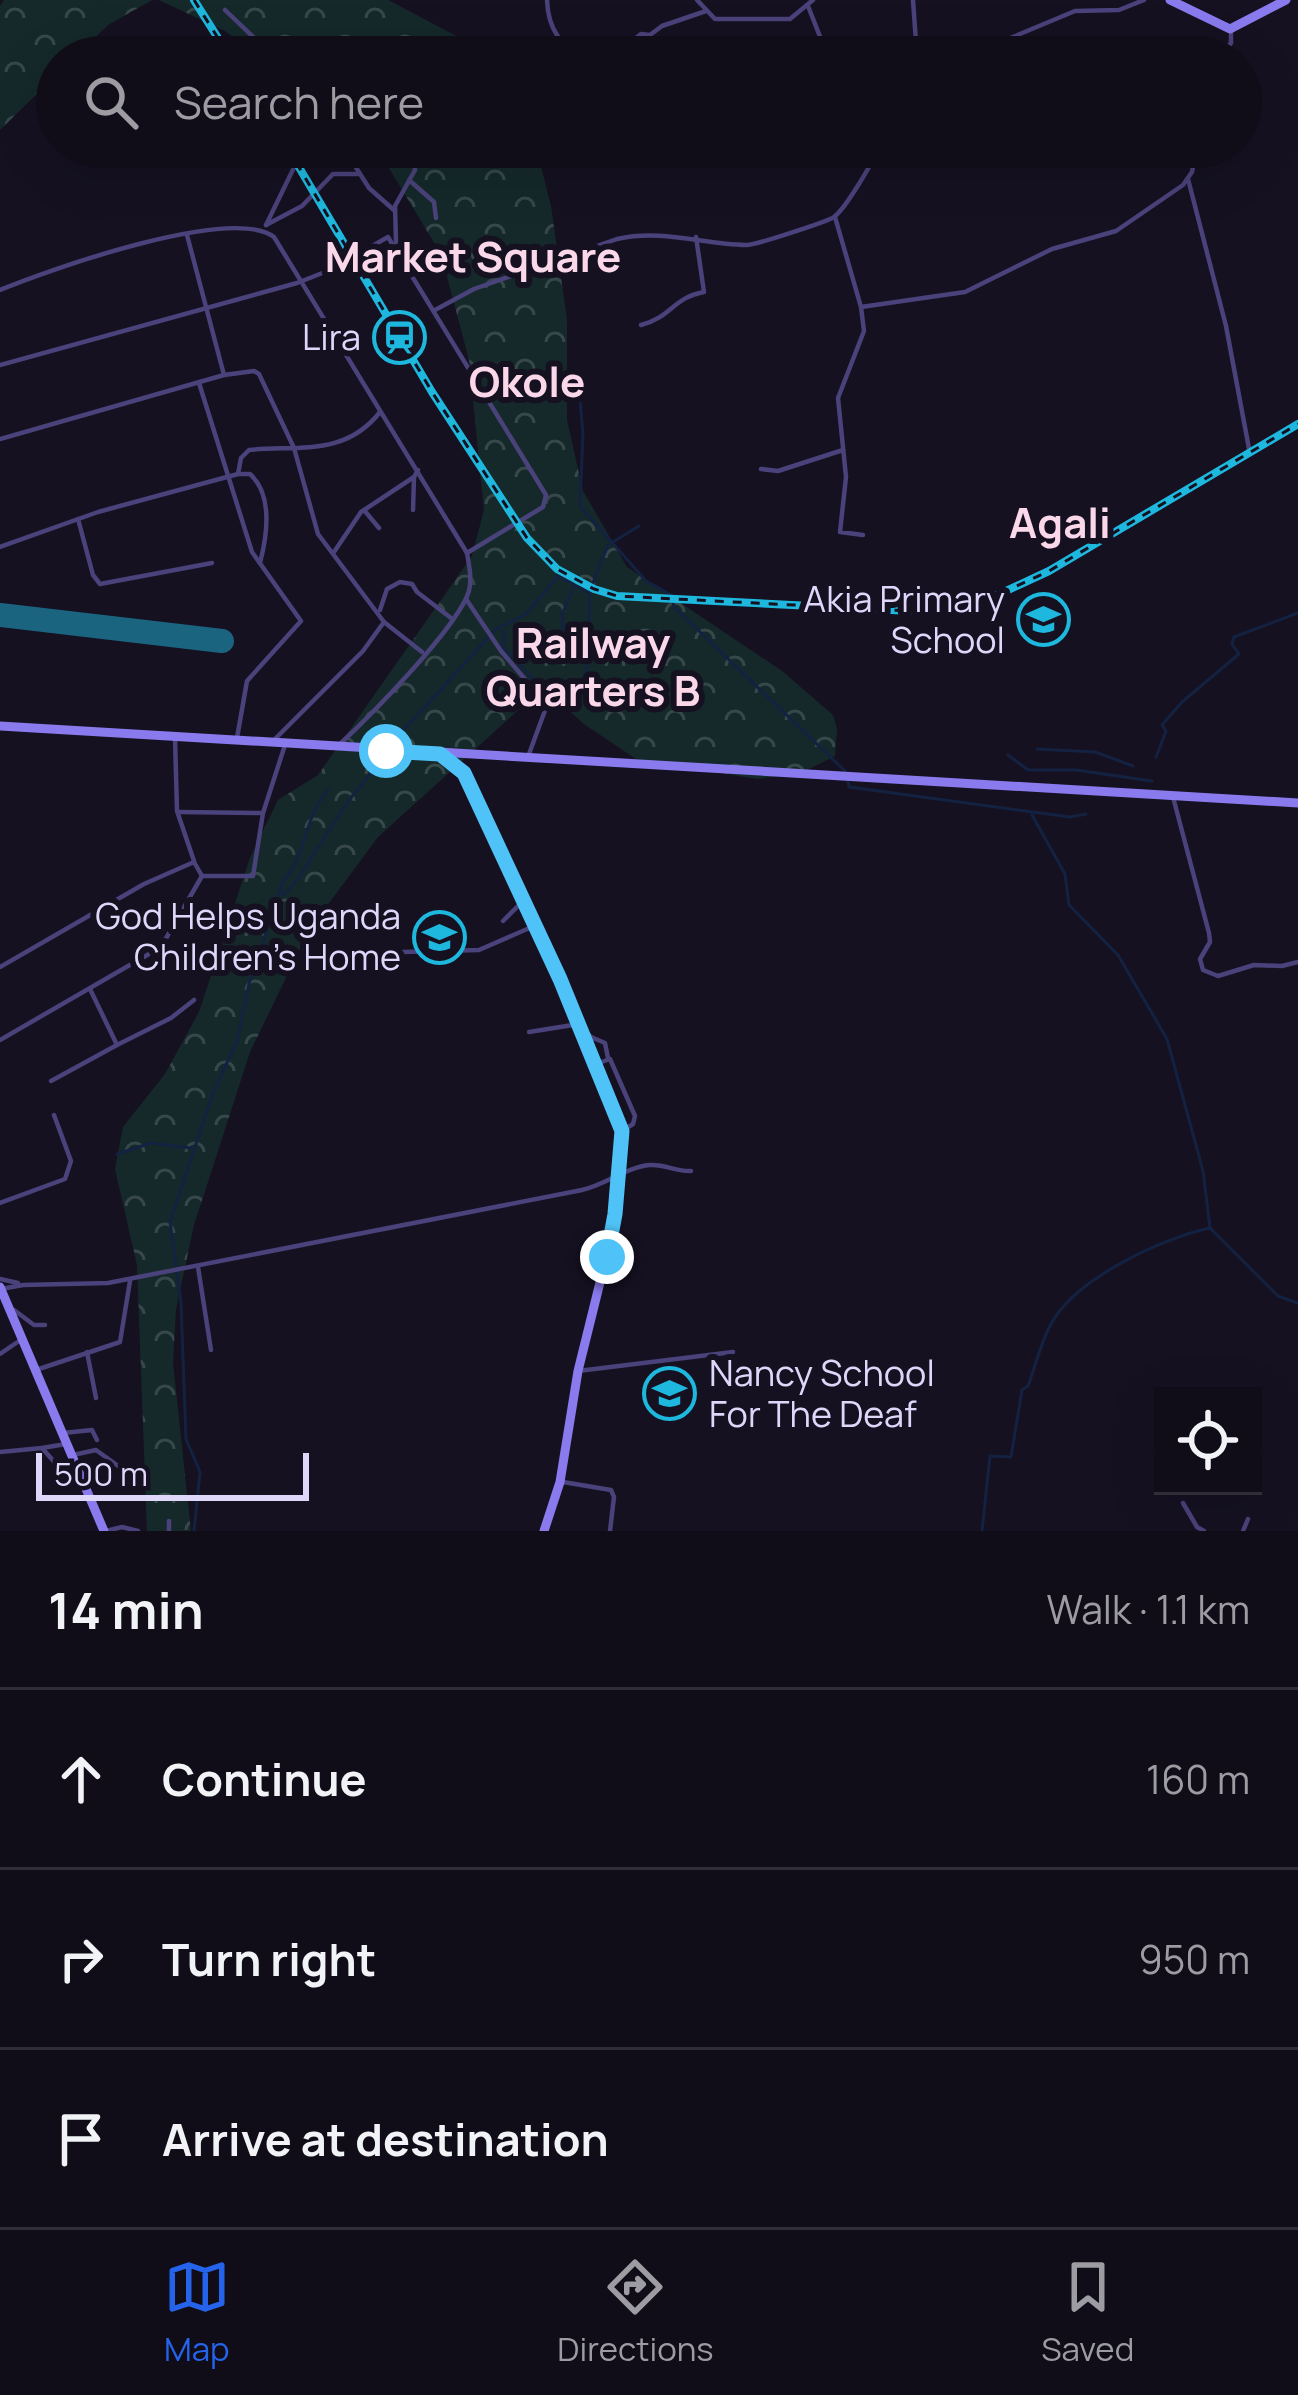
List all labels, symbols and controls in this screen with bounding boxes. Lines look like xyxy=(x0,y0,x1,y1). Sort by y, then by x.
search box xyxy=(36,36,1262,168)
icon: search xyxy=(78,69,144,135)
text: Search here xyxy=(174,71,424,133)
district label: Market Square xyxy=(325,227,621,285)
station icon: Lira xyxy=(372,309,428,365)
place label: Lira xyxy=(302,312,361,361)
district label: Okole xyxy=(469,352,585,410)
district label: Agali xyxy=(1009,493,1111,551)
place label: Akia Primary School xyxy=(803,574,1005,664)
school or university icon: Akia Primary School xyxy=(1016,592,1072,648)
district label: Railway Quarters B xyxy=(486,613,700,719)
route start xyxy=(359,724,413,778)
place label: God Helps Uganda Children's Home xyxy=(95,891,401,981)
school or university icon: God Helps Uganda Children's Home xyxy=(412,909,468,965)
route end xyxy=(580,1230,634,1284)
place label: Nancy School For The Deaf xyxy=(709,1348,935,1438)
school or university icon: Nancy School For The Deaf xyxy=(642,1366,698,1422)
map controls xyxy=(1154,1387,1262,1495)
button: locate xyxy=(1154,1387,1262,1495)
scale bar xyxy=(36,1447,309,1500)
text: 500 m xyxy=(54,1451,148,1496)
text: 14 min xyxy=(48,1575,204,1644)
text: Walk · 1.1 km xyxy=(1046,1582,1250,1636)
icon: ahead xyxy=(48,1746,114,1812)
text: Continue xyxy=(162,1748,367,1810)
text: 160 m xyxy=(1146,1752,1250,1806)
icon: right xyxy=(48,1926,114,1992)
text: Turn right xyxy=(162,1928,376,1990)
text: 950 m xyxy=(1139,1932,1250,1986)
icon: arrive xyxy=(48,2106,114,2172)
text: Arrive at destination xyxy=(162,2108,609,2170)
tab: Map xyxy=(164,2254,230,2371)
tab: Directions xyxy=(557,2254,714,2371)
tab: Saved xyxy=(1041,2254,1134,2371)

